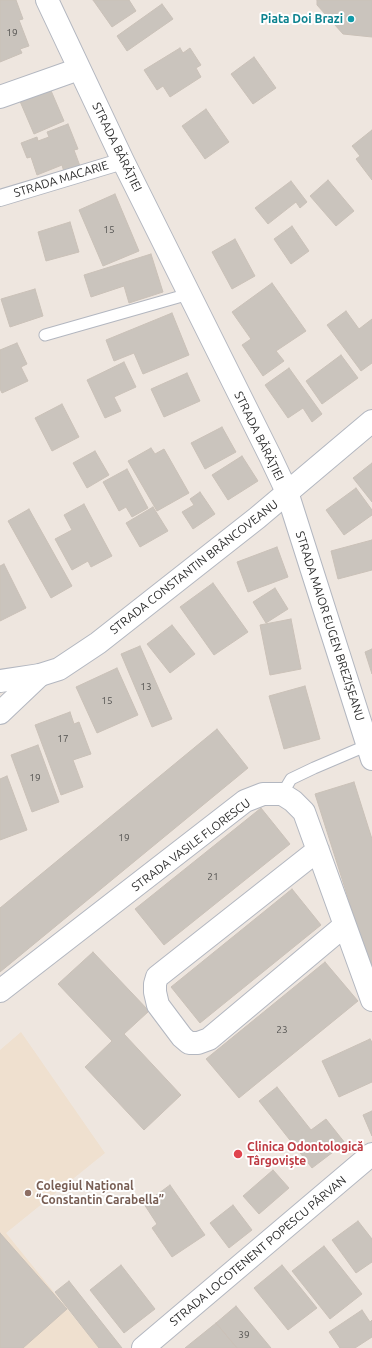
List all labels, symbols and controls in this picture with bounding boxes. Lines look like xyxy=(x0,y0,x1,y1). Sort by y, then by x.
place label: Piata Doi Brazi xyxy=(261,12,343,26)
marker: Piata Doi Brazi xyxy=(346,14,356,24)
house number: 19 xyxy=(6,27,18,39)
street label: STRADA BĂRĂȚIEI xyxy=(89,100,145,194)
street label: STRADA MACARIE xyxy=(12,158,110,200)
house number: 15 xyxy=(103,224,115,236)
street label: STRADA BĂRĂȚIEI xyxy=(231,389,287,483)
street label: STRADA CONSTANTIN BRÂNCOVEANU xyxy=(107,497,281,637)
street label: STRADA MAIOR EUGEN BREZIȘEANU xyxy=(292,529,368,723)
house number: 13 xyxy=(140,681,152,693)
house number: 15 xyxy=(101,695,113,707)
house number: 17 xyxy=(57,733,69,745)
house number: 19 xyxy=(29,772,41,784)
street label: STRADA VASILE FLORESCU xyxy=(129,796,253,894)
house number: 19 xyxy=(118,832,130,844)
house number: 21 xyxy=(207,871,219,883)
house number: 23 xyxy=(276,1024,288,1036)
place label: Clinica Odontologică Târgoviște xyxy=(247,1140,364,1168)
marker: Clinica Odontologică Târgoviște xyxy=(232,1148,244,1160)
street label: STRADA LOCOTENENT POPESCU PÂRVAN xyxy=(167,1173,349,1329)
place label: Colegiul Național “Constantin Carabella” xyxy=(36,1179,164,1207)
marker: Colegiul Național “Constantin Carabella” xyxy=(23,1188,33,1198)
house number: 39 xyxy=(238,1329,250,1341)

